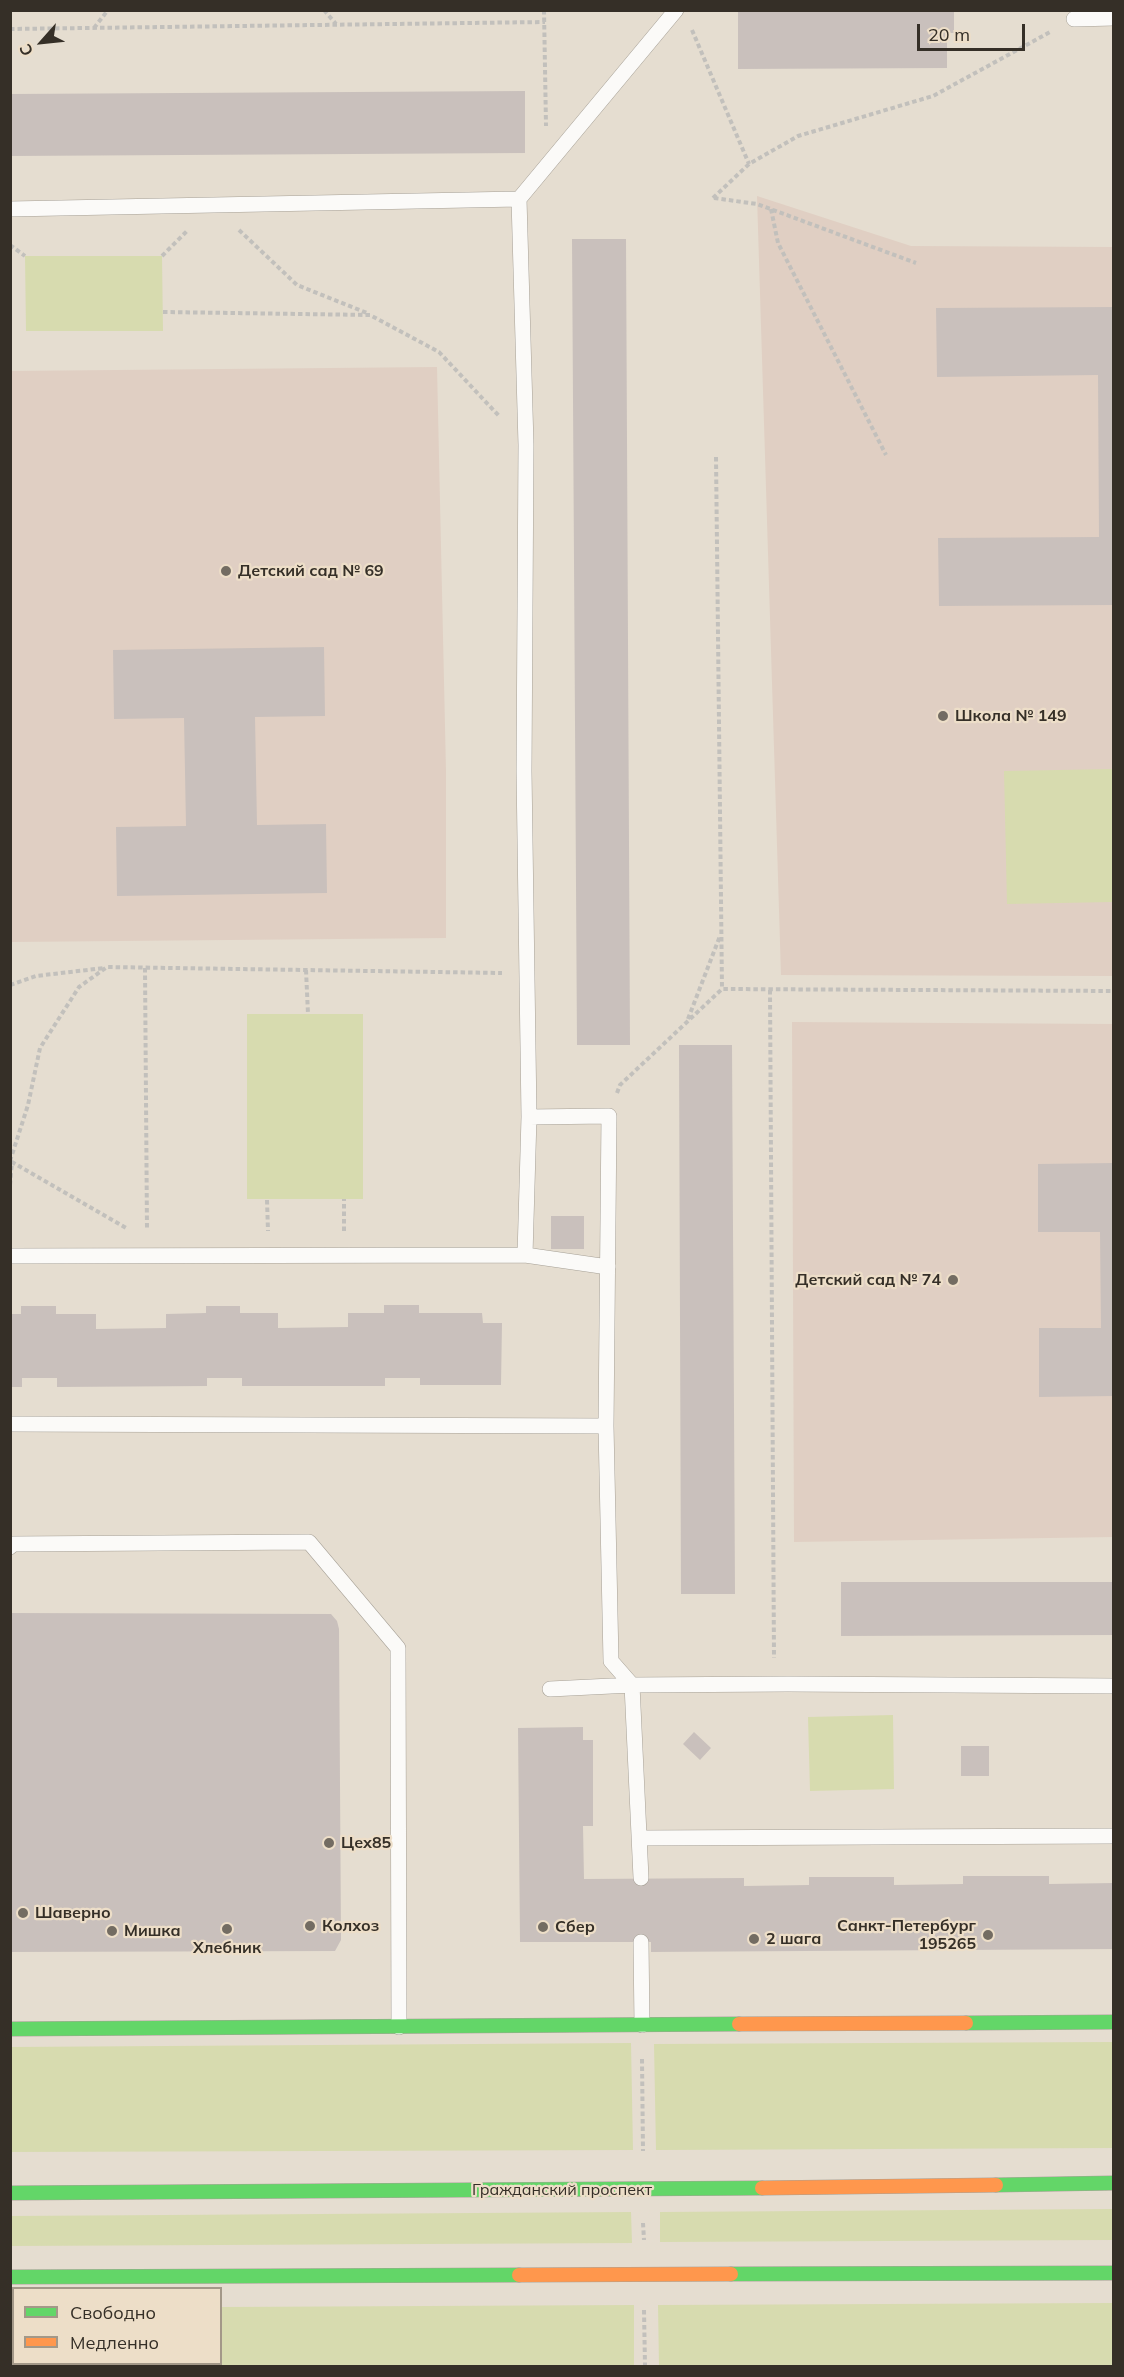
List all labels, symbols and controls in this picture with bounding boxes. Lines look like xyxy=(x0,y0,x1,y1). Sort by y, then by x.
north arrow xyxy=(12,12,72,72)
scale bar xyxy=(920,12,1028,50)
text: 20 m xyxy=(928,23,970,46)
text: С xyxy=(15,41,37,60)
place label: Детский сад № 69 xyxy=(238,561,384,581)
marker: Детский сад № 69 xyxy=(219,564,233,578)
place label: Школа № 149 xyxy=(955,706,1067,726)
marker: Школа № 149 xyxy=(936,709,950,723)
place label: Детский сад № 74 xyxy=(795,1270,941,1290)
marker: Детский сад № 74 xyxy=(946,1273,960,1287)
place label: Цех85 xyxy=(341,1833,391,1853)
marker: Цех85 xyxy=(322,1836,336,1850)
place label: Шаверно xyxy=(35,1903,111,1923)
marker: Шаверно xyxy=(16,1906,30,1920)
place label: Колхоз xyxy=(322,1916,379,1936)
place label: Санкт-Петербург 195265 xyxy=(837,1916,976,1954)
place label: Сбер xyxy=(555,1917,595,1937)
marker: Колхоз xyxy=(303,1919,317,1933)
marker: Сбер xyxy=(536,1920,550,1934)
place label: Мишка xyxy=(124,1921,181,1941)
marker: Хлебник xyxy=(220,1922,234,1936)
marker: Мишка xyxy=(105,1924,119,1938)
marker: Санкт-Петербург 195265 xyxy=(981,1928,995,1942)
place label: 2 шага xyxy=(766,1929,821,1949)
marker: 2 шага xyxy=(747,1932,761,1946)
place label: Хлебник xyxy=(193,1938,261,1958)
street label: Гражданский проспект xyxy=(472,2180,652,2200)
legend xyxy=(12,2287,222,2365)
text: Свободно xyxy=(70,2301,156,2324)
text: Медленно xyxy=(70,2331,159,2354)

